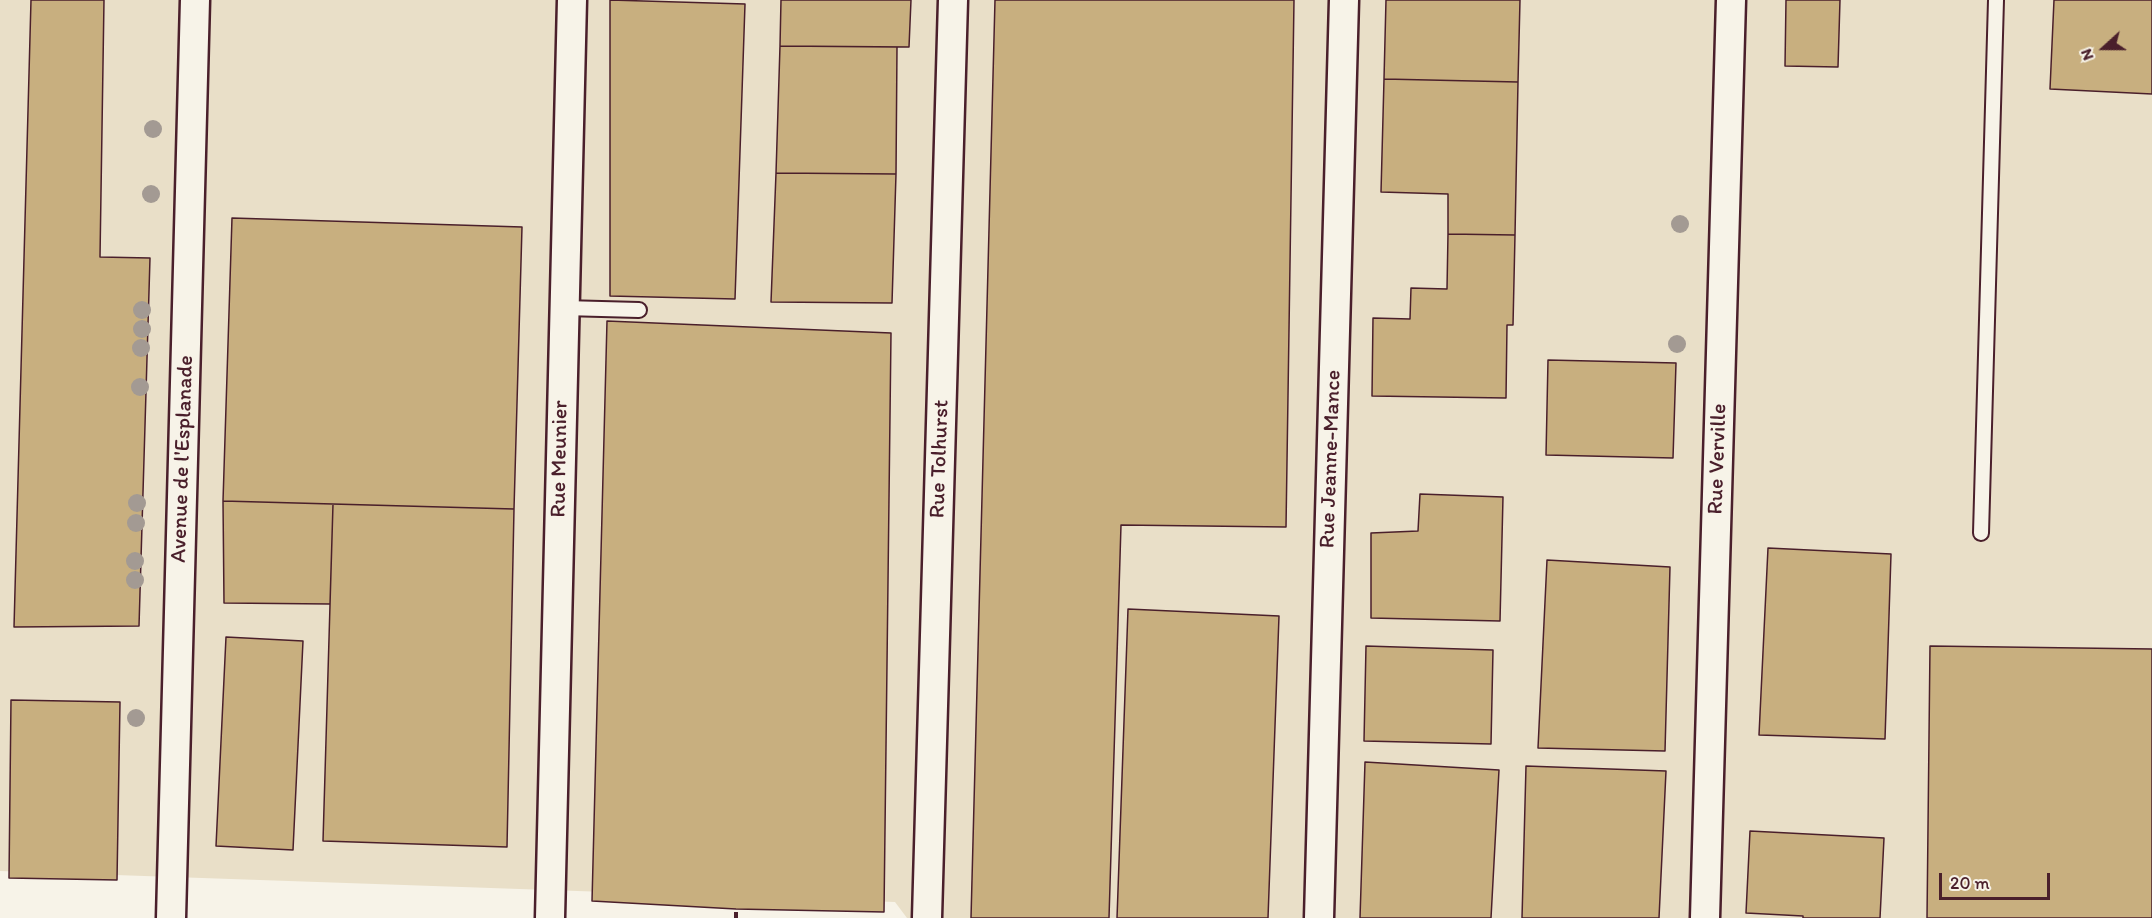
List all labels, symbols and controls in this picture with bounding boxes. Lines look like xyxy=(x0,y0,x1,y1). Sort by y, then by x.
north arrow xyxy=(2074,18,2134,78)
text: N xyxy=(2076,46,2098,63)
street label: Avenue de l'Esplanade xyxy=(166,355,200,563)
street label: Rue Jeanne-Mance xyxy=(1315,369,1347,549)
street label: Rue Tolhurst xyxy=(925,399,955,519)
street label: Rue Meunier xyxy=(546,400,574,518)
street label: Rue Verville xyxy=(1703,403,1733,515)
scale bar xyxy=(1942,861,2053,899)
text: 20 m xyxy=(1950,872,1990,894)

